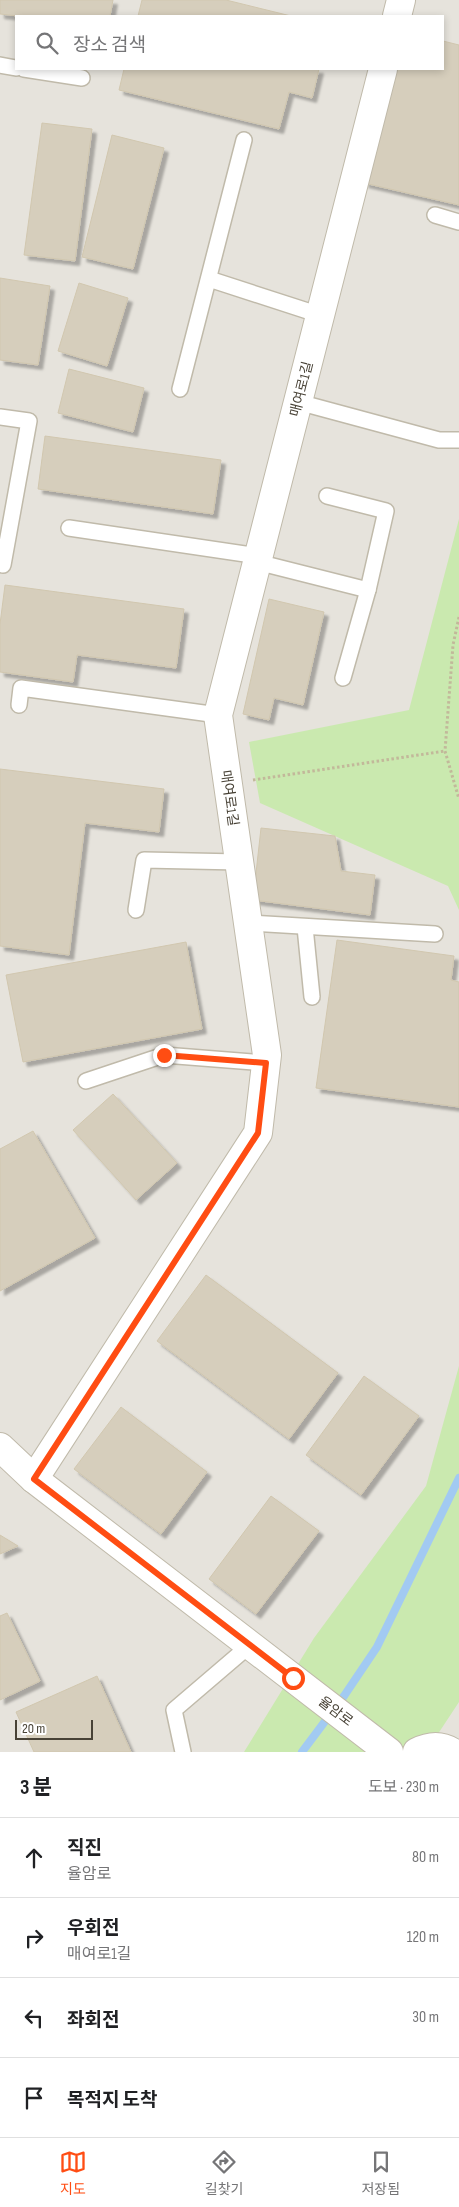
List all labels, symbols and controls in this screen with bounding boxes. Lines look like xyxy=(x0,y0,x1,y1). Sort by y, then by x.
search box xyxy=(15,15,444,70)
icon: search xyxy=(33,29,61,57)
text: 장소 검색 xyxy=(73,34,146,57)
street label: 매여로1길 xyxy=(286,360,317,419)
street label: 매여로1길 xyxy=(217,769,242,827)
route end xyxy=(153,1044,176,1067)
route start xyxy=(282,1667,305,1690)
street label: 율암로 xyxy=(315,1693,356,1730)
scale bar xyxy=(15,1717,92,1740)
text: 20 m xyxy=(22,1720,45,1737)
text: 3 분 xyxy=(20,1775,52,1800)
text: 도보 · 230 m xyxy=(368,1778,439,1797)
text: 직진 xyxy=(67,1837,102,1860)
icon: ahead xyxy=(20,1844,48,1872)
text: 80 m xyxy=(412,1848,439,1867)
text: 율암로 xyxy=(67,1865,111,1884)
text: 우회전 xyxy=(67,1917,119,1940)
icon: right xyxy=(20,1924,48,1952)
text: 120 m xyxy=(407,1928,439,1947)
text: 매여로1길 xyxy=(67,1945,131,1964)
icon: left xyxy=(20,2004,48,2032)
text: 30 m xyxy=(412,2008,439,2027)
text: 좌회전 xyxy=(67,2009,119,2032)
icon: arrive xyxy=(20,2084,48,2112)
text: 목적지 도착 xyxy=(67,2089,157,2112)
tab: 지도 xyxy=(59,2148,87,2198)
tab: 길찾기 xyxy=(205,2148,244,2198)
tab: 저장됨 xyxy=(361,2148,400,2198)

